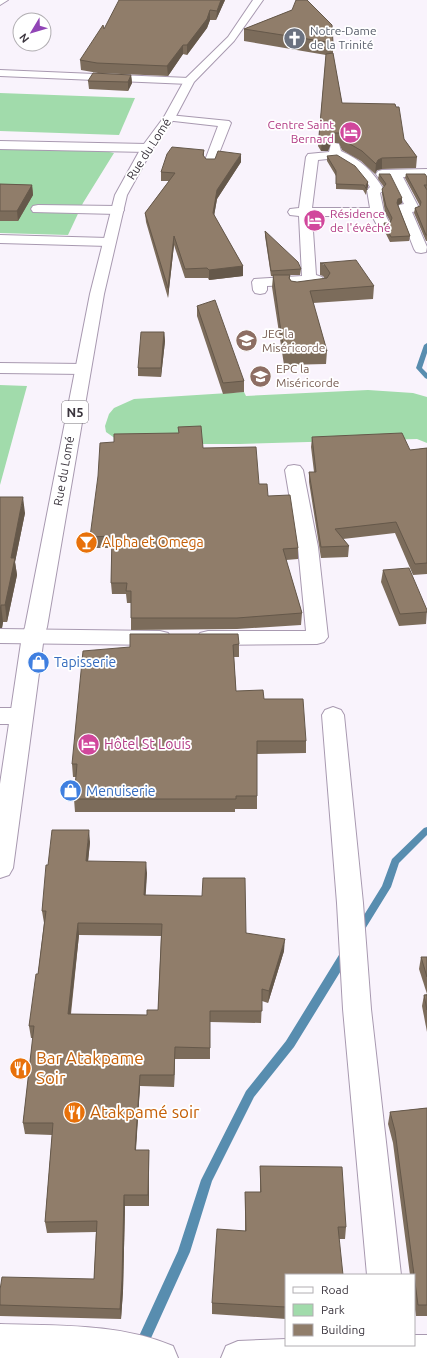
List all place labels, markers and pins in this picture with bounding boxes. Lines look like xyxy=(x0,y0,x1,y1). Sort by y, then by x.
place label: Notre-Dame de la Trinité xyxy=(310,24,377,51)
church icon: Notre-Dame de la Trinité xyxy=(282,25,308,51)
place label: Centre Saint Bernard xyxy=(268,118,334,145)
hotel icon: Centre Saint Bernard xyxy=(337,119,363,145)
place label: Résidence de l'évêché xyxy=(330,207,391,234)
hotel icon: Résidence de l'évêché xyxy=(302,208,328,234)
place label: JEC la Miséricorde xyxy=(262,327,325,354)
school or university icon: JEC la Miséricorde xyxy=(234,328,260,354)
place label: EPC la Miséricorde xyxy=(276,362,339,389)
school or university icon: EPC la Miséricorde xyxy=(248,363,274,389)
bar icon: Alpha et Omega xyxy=(74,529,100,555)
place label: Alpha et Omega xyxy=(102,534,204,550)
shop icon: Tapisserie xyxy=(26,649,52,675)
place label: Tapisserie xyxy=(54,654,116,670)
hotel icon: Hôtel St Louis xyxy=(76,731,102,757)
place label: Hôtel St Louis xyxy=(104,736,191,752)
shop icon: Menuiserie xyxy=(57,778,83,804)
place label: Menuiserie xyxy=(86,783,156,799)
place label: Bar Atakpame Soir xyxy=(36,1048,144,1087)
restaurant icon: Bar Atakpame Soir xyxy=(8,1055,34,1081)
restaurant icon: Atakpamé soir xyxy=(62,1099,88,1125)
place label: Atakpamé soir xyxy=(90,1102,200,1121)

